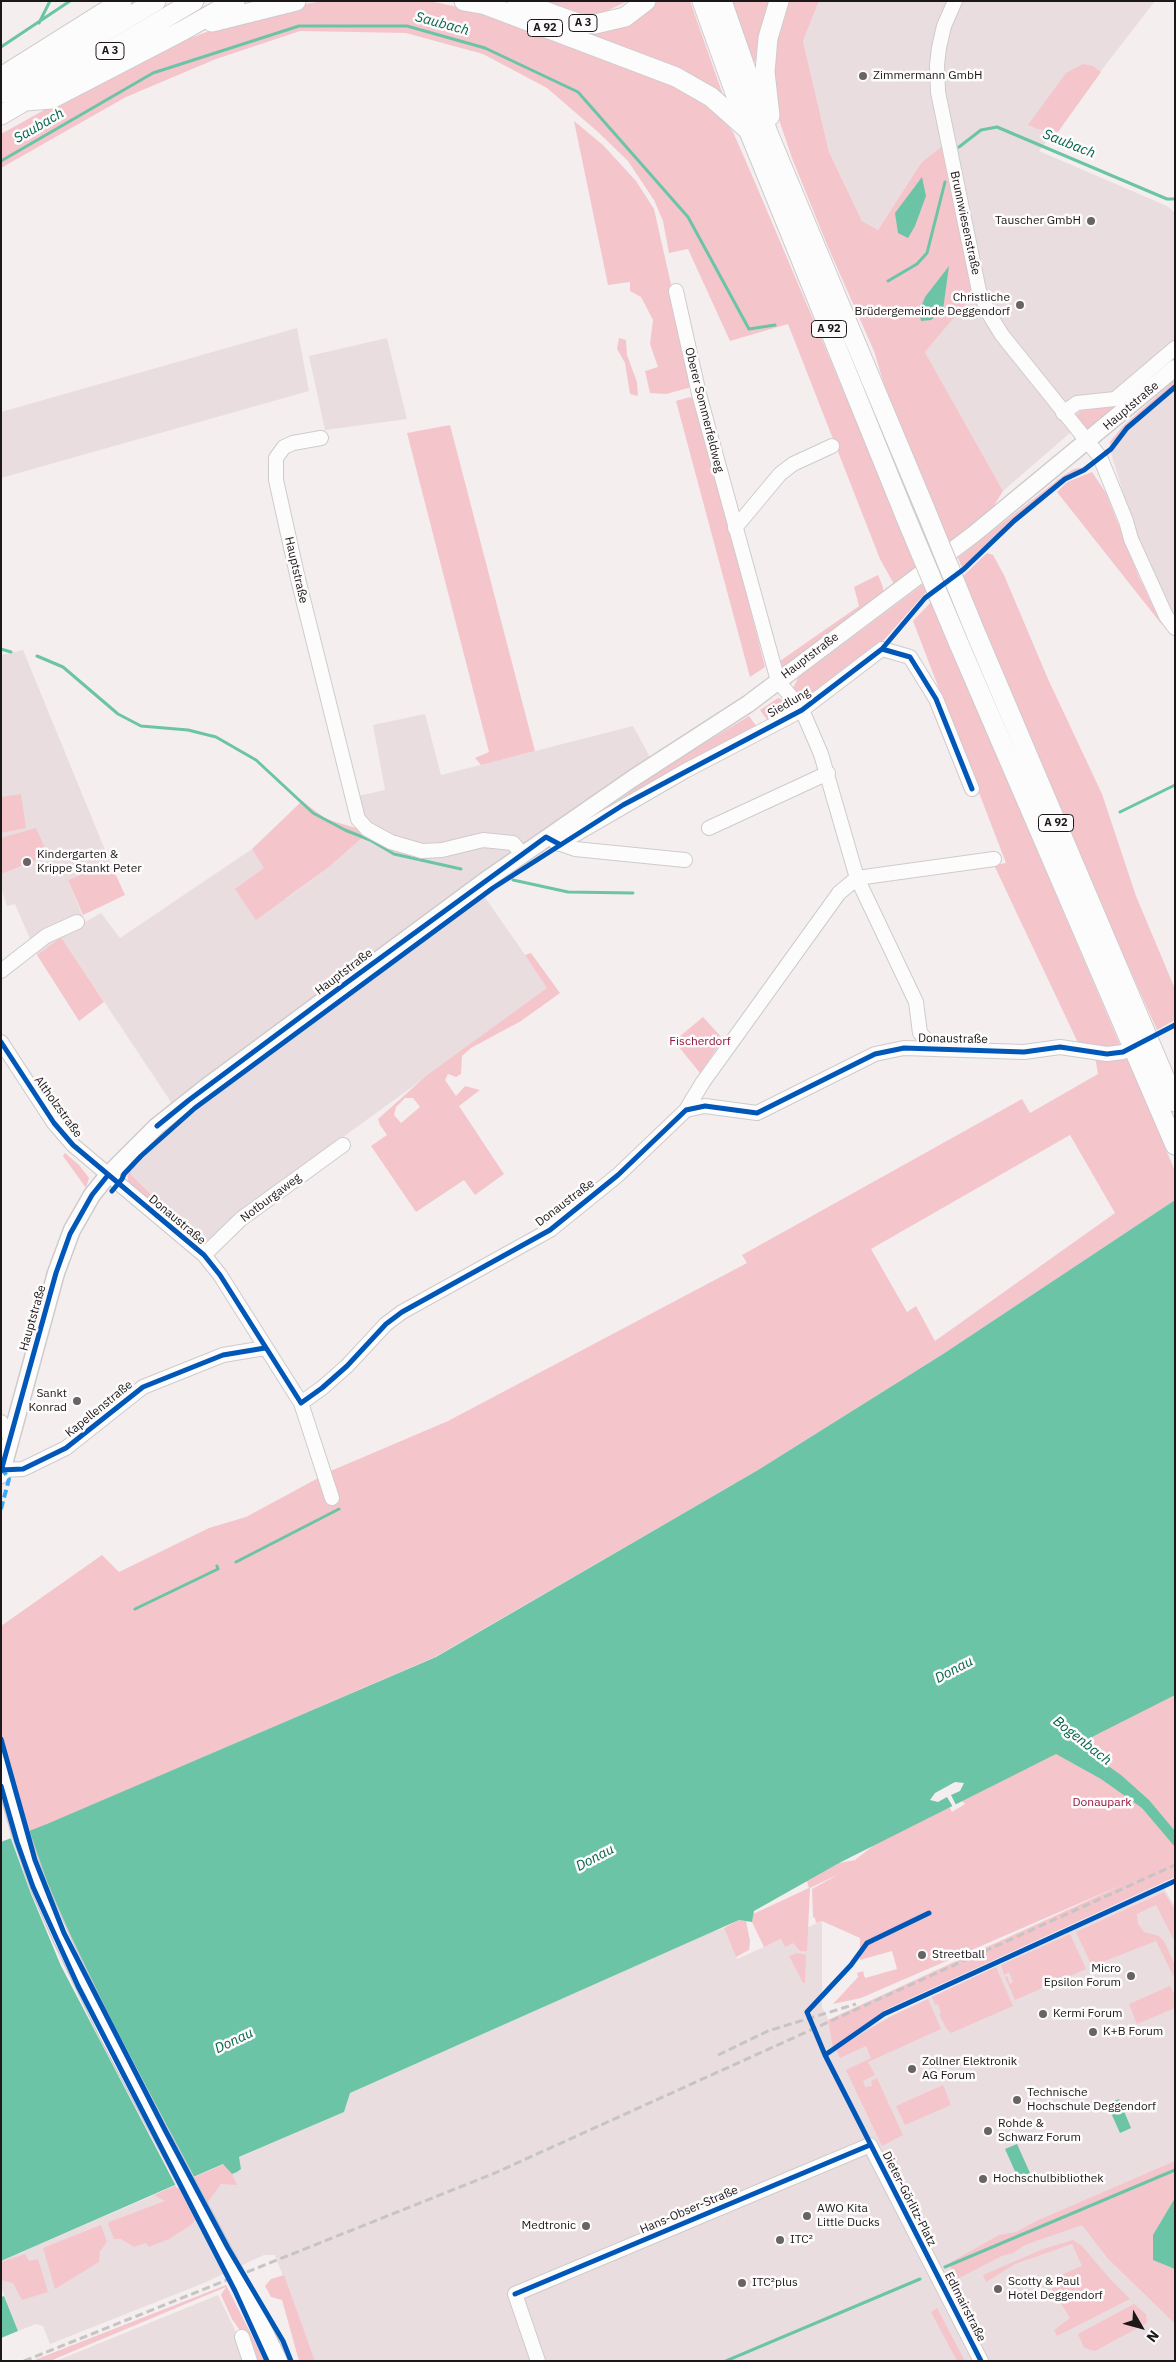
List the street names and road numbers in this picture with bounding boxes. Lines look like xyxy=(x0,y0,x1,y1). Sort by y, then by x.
road number: A 3 xyxy=(569,14,597,32)
road number: A 92 xyxy=(528,19,562,36)
road number: A 3 xyxy=(96,42,124,59)
street label: Brunnwiesenstraße xyxy=(947,170,983,276)
road number: A 92 xyxy=(812,320,846,338)
street label: Oberer Sommerfeldweg xyxy=(681,346,727,474)
street label: Hauptstraße xyxy=(1100,379,1162,433)
street label: Hauptstraße xyxy=(281,535,311,605)
street label: Hauptstraße xyxy=(779,630,841,682)
street label: Siedlung xyxy=(765,685,813,721)
road number: A 92 xyxy=(1038,814,1074,831)
street label: Hauptstraße xyxy=(313,946,375,998)
street label: Donaustraße xyxy=(918,1031,988,1047)
street label: Altholzstraße xyxy=(31,1073,85,1141)
street label: Notburgaweg xyxy=(238,1171,304,1225)
street label: Donaustraße xyxy=(533,1176,597,1230)
street label: Donaustraße xyxy=(146,1192,208,1248)
street label: Hauptstraße xyxy=(17,1283,49,1353)
street label: Kapellenstraße xyxy=(63,1378,135,1440)
street label: Dieter-Görlitz-Platz xyxy=(879,2149,939,2249)
street label: Hans-Obser-Straße xyxy=(638,2183,740,2237)
street label: Edlmairstraße xyxy=(941,2270,989,2344)

